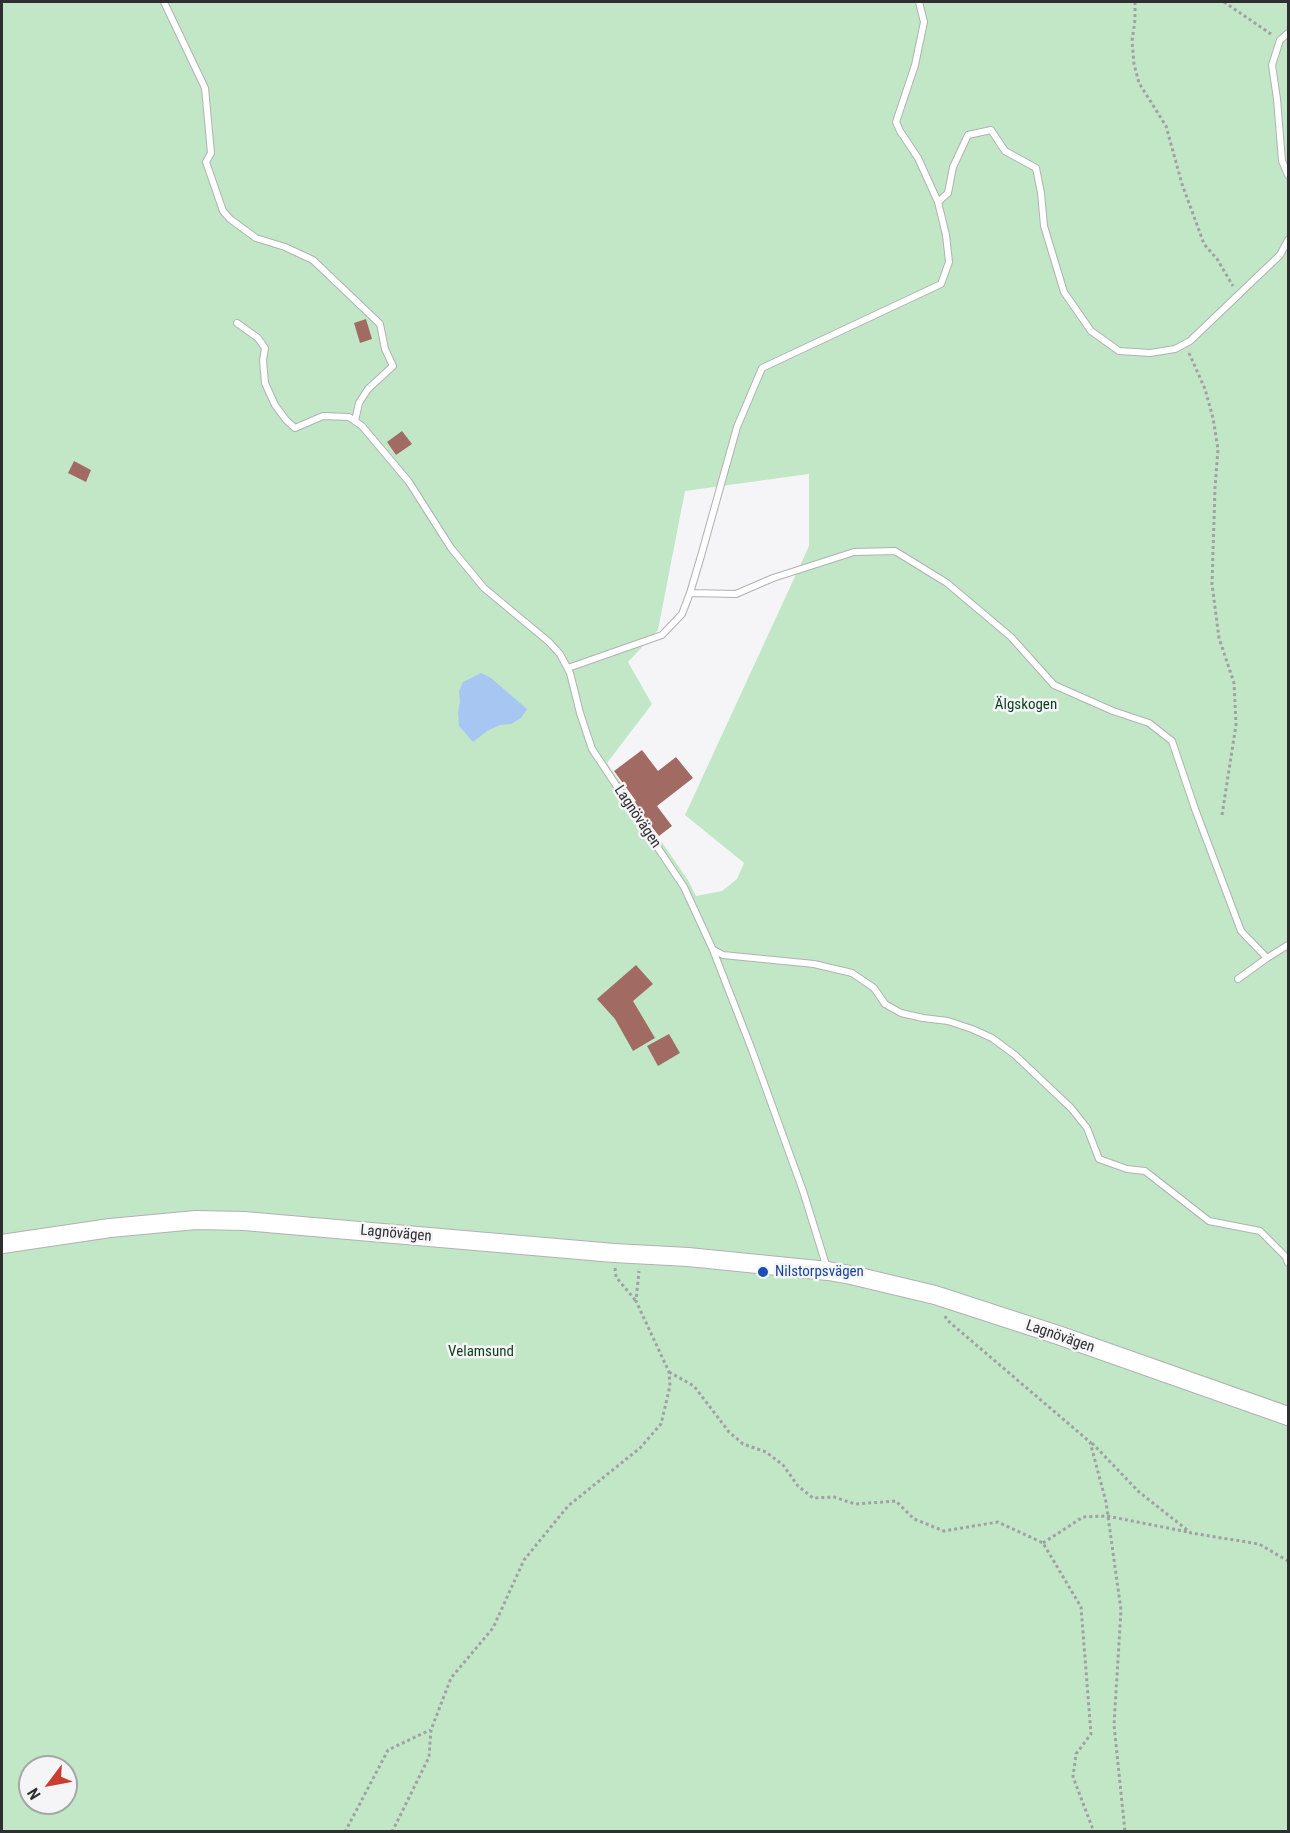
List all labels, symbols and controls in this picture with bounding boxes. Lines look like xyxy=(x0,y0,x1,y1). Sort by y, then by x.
park label: Älgskogen xyxy=(995,696,1057,714)
street label: Lagnövägen xyxy=(610,782,664,852)
street label: Lagnövägen xyxy=(360,1222,432,1246)
place label: Nilstorpsvägen xyxy=(775,1263,864,1281)
marker: Nilstorpsvägen xyxy=(756,1265,770,1279)
street label: Lagnövägen xyxy=(1023,1317,1097,1357)
park label: Velamsund xyxy=(448,1343,514,1361)
north arrow xyxy=(18,1755,78,1815)
text: N xyxy=(23,1785,45,1803)

